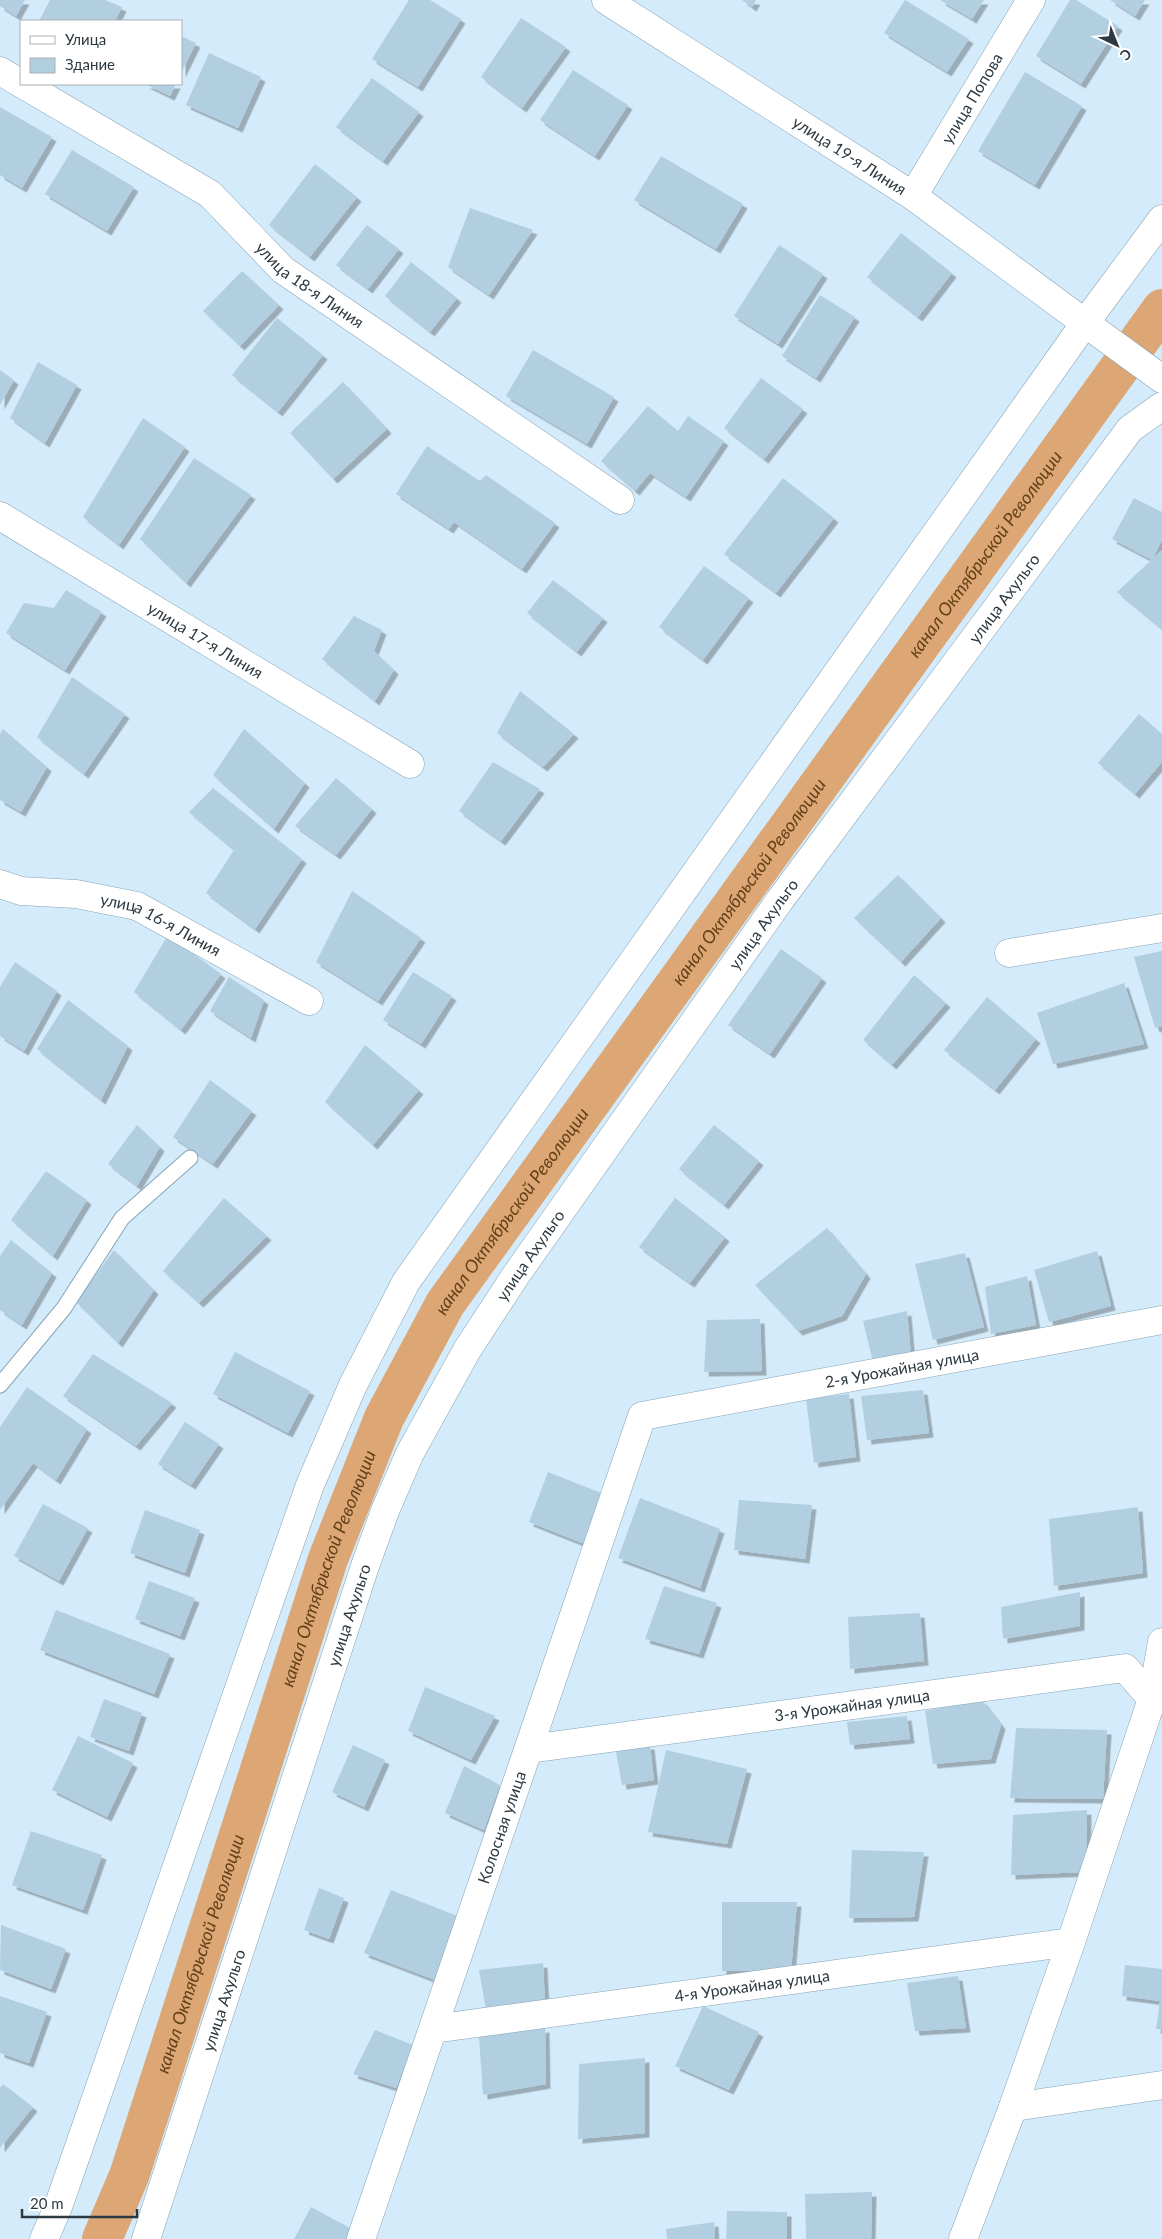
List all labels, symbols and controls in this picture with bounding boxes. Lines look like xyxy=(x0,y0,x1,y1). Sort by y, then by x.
legend xyxy=(20,20,182,85)
north arrow xyxy=(1092,20,1142,70)
text: Улица xyxy=(65,30,106,48)
text: С xyxy=(1116,45,1135,65)
street label: улица Попова xyxy=(937,49,1006,147)
text: Здание xyxy=(65,55,115,73)
street label: улица 19-я Линия xyxy=(789,112,910,198)
street label: улица 18-я Линия xyxy=(252,238,368,331)
water label: канал Октябрьской Революции xyxy=(903,446,1066,661)
street label: улица Ахульго xyxy=(964,550,1043,647)
street label: улица 17-я Линия xyxy=(145,598,267,682)
water label: канал Октябрьской Революции xyxy=(666,774,830,989)
street label: улица Ахульго xyxy=(724,875,801,973)
street label: улица 16-я Линия xyxy=(99,889,224,959)
water label: канал Октябрьской Революции xyxy=(429,1103,593,1318)
street label: улица Ахульго xyxy=(492,1206,568,1304)
street label: 2-я Урожайная улица xyxy=(823,1344,980,1391)
water label: канал Октябрьской Революции xyxy=(276,1447,380,1689)
street label: улица Ахульго xyxy=(323,1561,374,1669)
street label: 3-я Урожайная улица xyxy=(773,1685,931,1725)
street label: Колосная улица xyxy=(473,1768,529,1886)
water label: канал Октябрьской Революции xyxy=(151,1831,248,2076)
street label: улица Ахульго xyxy=(198,1947,249,2054)
street label: 4-я Урожайная улица xyxy=(673,1965,831,2005)
scale bar xyxy=(22,2186,138,2218)
text: 20 m xyxy=(30,2194,64,2212)

